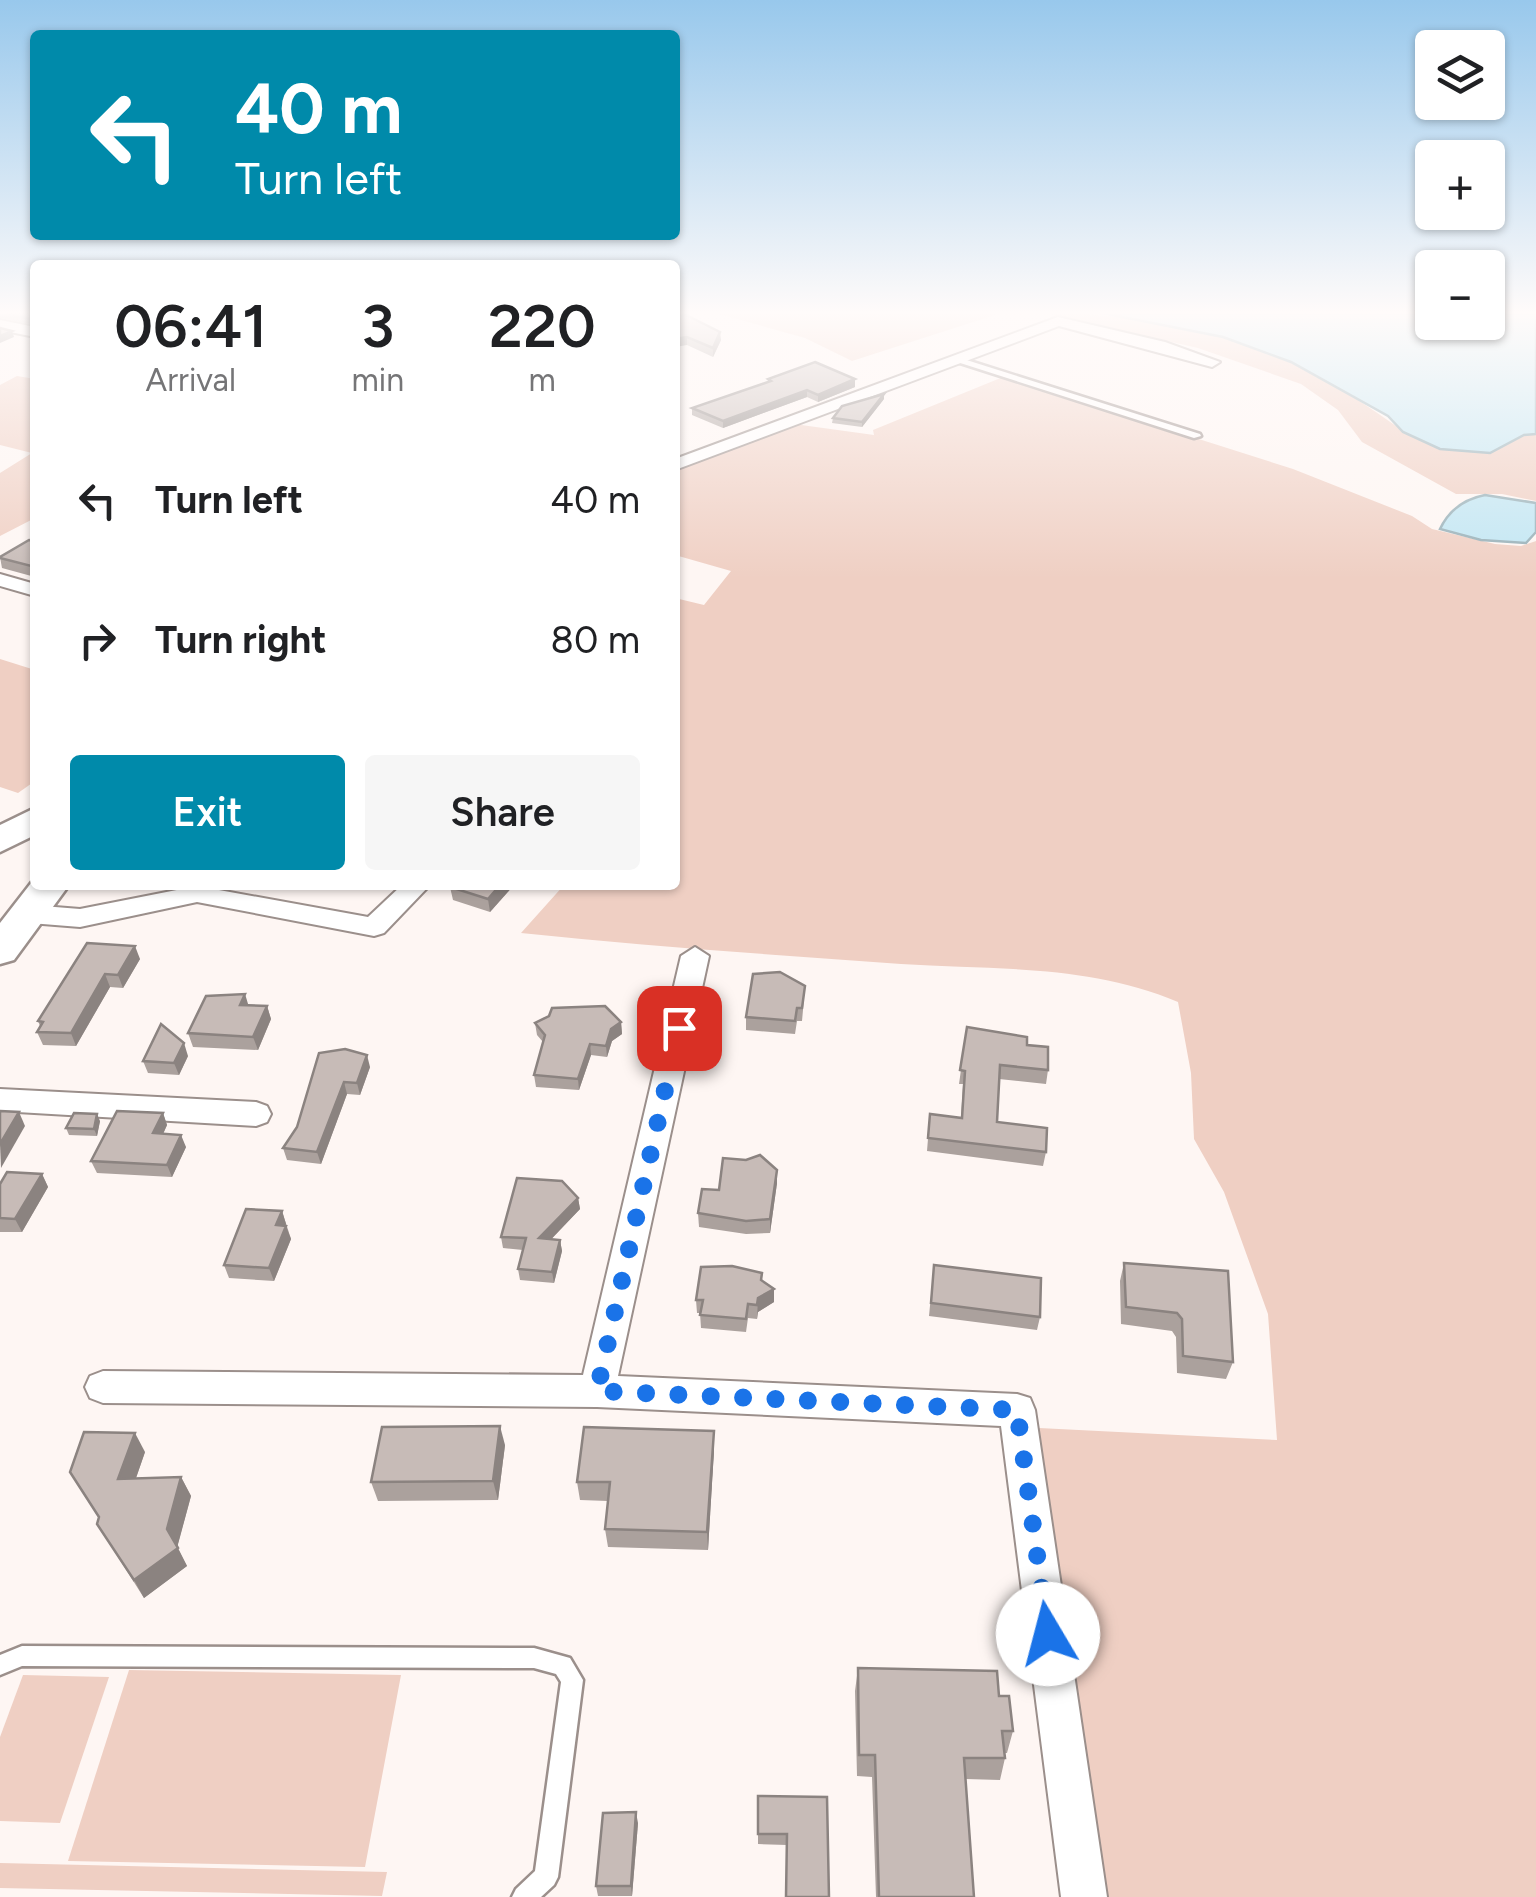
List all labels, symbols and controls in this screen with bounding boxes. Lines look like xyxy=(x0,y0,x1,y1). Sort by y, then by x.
map controls xyxy=(1415,30,1505,340)
button: layers xyxy=(1415,30,1505,120)
text: 40 m xyxy=(235,66,402,151)
icon: left xyxy=(70,70,200,200)
button: + xyxy=(1415,140,1505,230)
text: Turn left xyxy=(235,151,402,205)
button: − xyxy=(1415,250,1505,340)
text: 06:41 xyxy=(114,290,267,362)
text: 3 xyxy=(361,290,394,362)
text: 220 xyxy=(488,290,596,362)
text: Arrival xyxy=(146,361,236,399)
text: min xyxy=(352,361,404,399)
text: m xyxy=(528,361,556,399)
icon: left xyxy=(70,473,125,528)
text: Turn left xyxy=(155,477,303,523)
text: 40 m xyxy=(550,477,640,523)
icon: right xyxy=(70,613,125,668)
text: Turn right xyxy=(155,617,327,663)
text: 80 m xyxy=(551,617,640,663)
button: Exit xyxy=(70,755,345,870)
button: Share xyxy=(365,755,640,870)
pin xyxy=(637,986,722,1071)
icon: arrive xyxy=(652,1001,707,1056)
position arrow xyxy=(996,1582,1100,1686)

